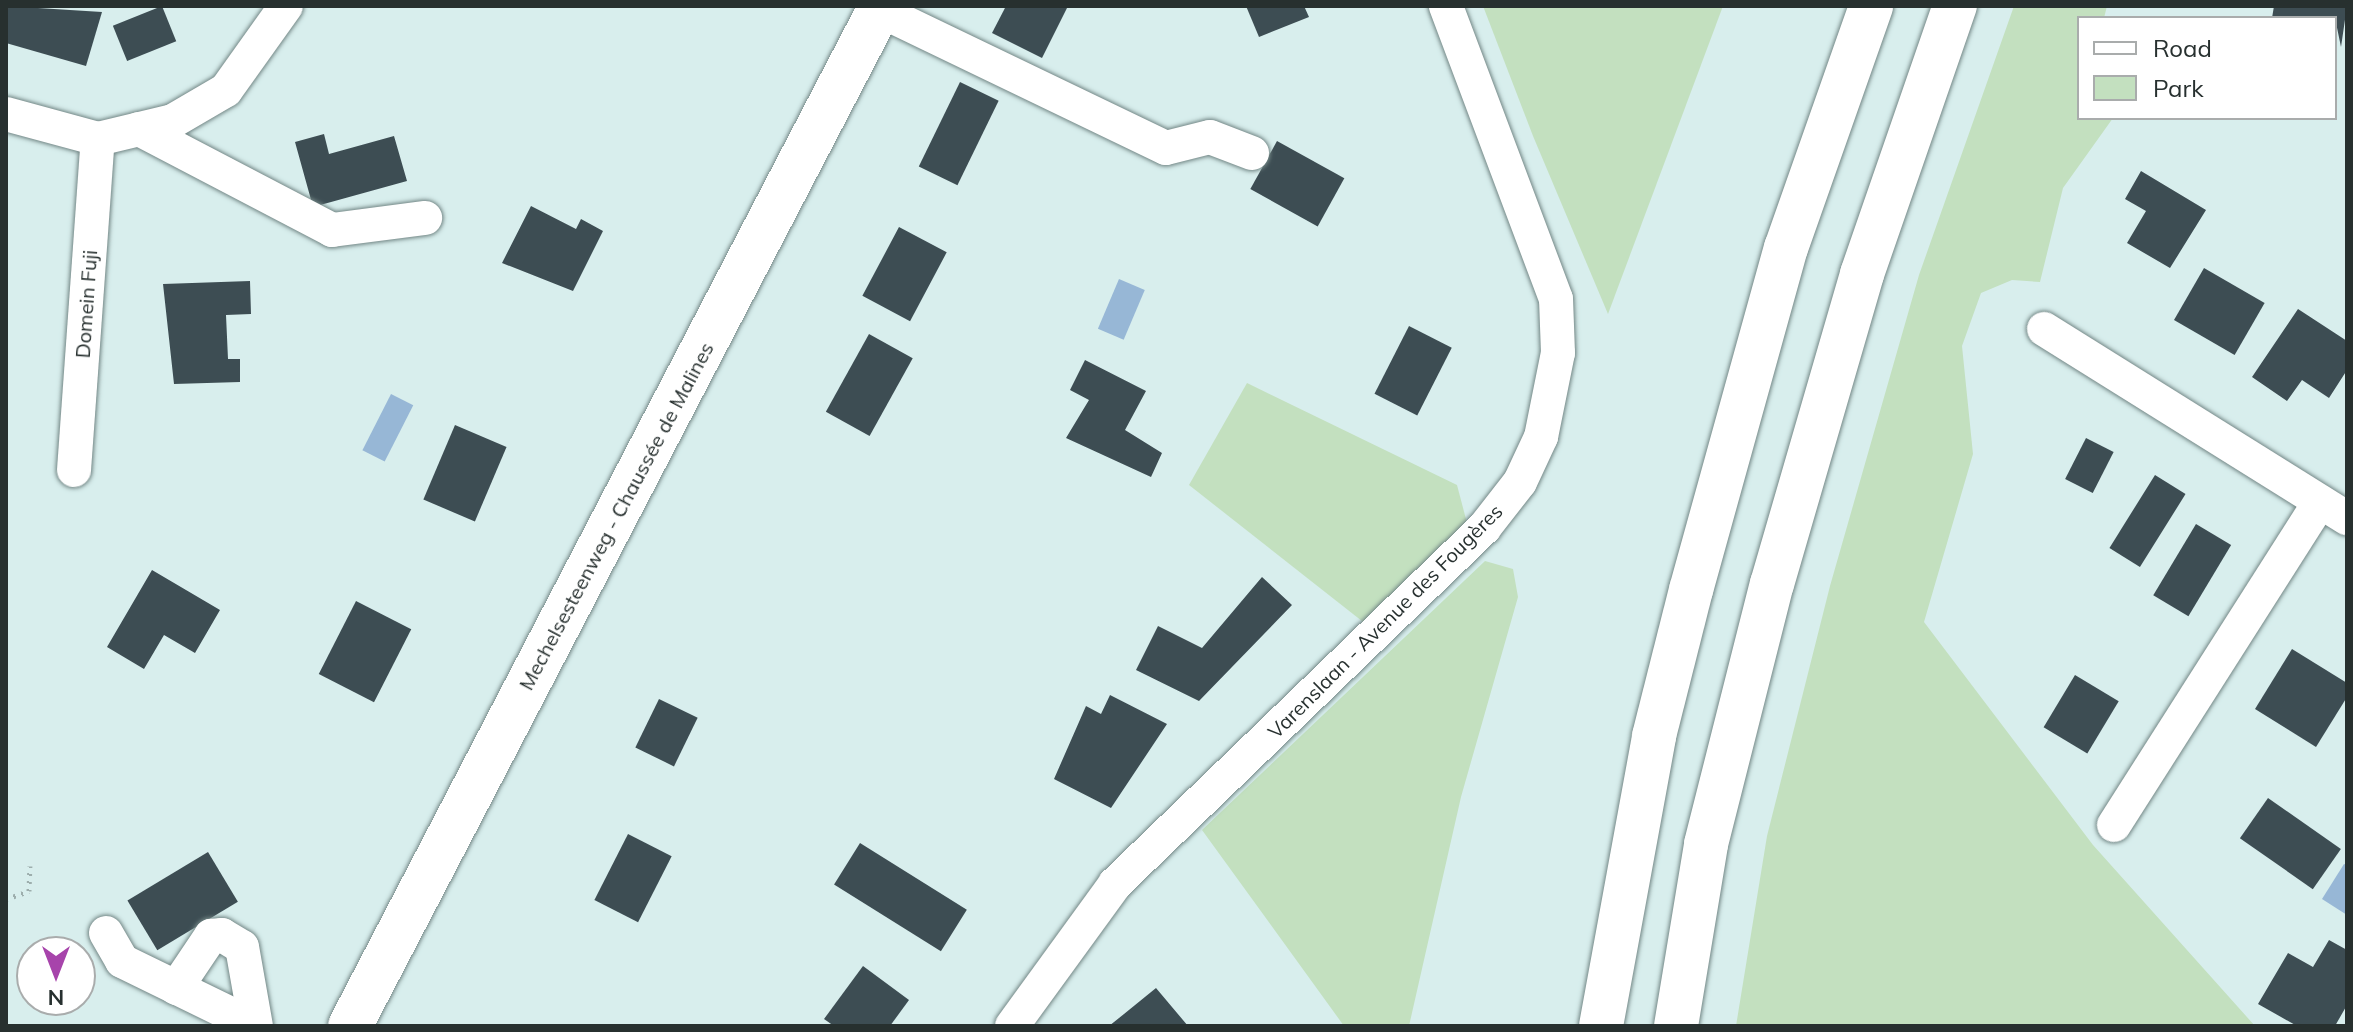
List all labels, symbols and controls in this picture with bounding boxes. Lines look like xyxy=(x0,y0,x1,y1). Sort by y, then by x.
legend xyxy=(2077,16,2337,120)
text: Road xyxy=(2153,33,2212,63)
text: Park xyxy=(2153,73,2204,103)
street label: Domein Fuji xyxy=(70,249,102,359)
street label: Mechelsesteenweg - Chaussée de Malines xyxy=(514,338,718,694)
street label: Varenslaan - Avenue des Fougères xyxy=(1263,499,1507,743)
north arrow xyxy=(16,936,96,1016)
text: N xyxy=(48,984,64,1012)

